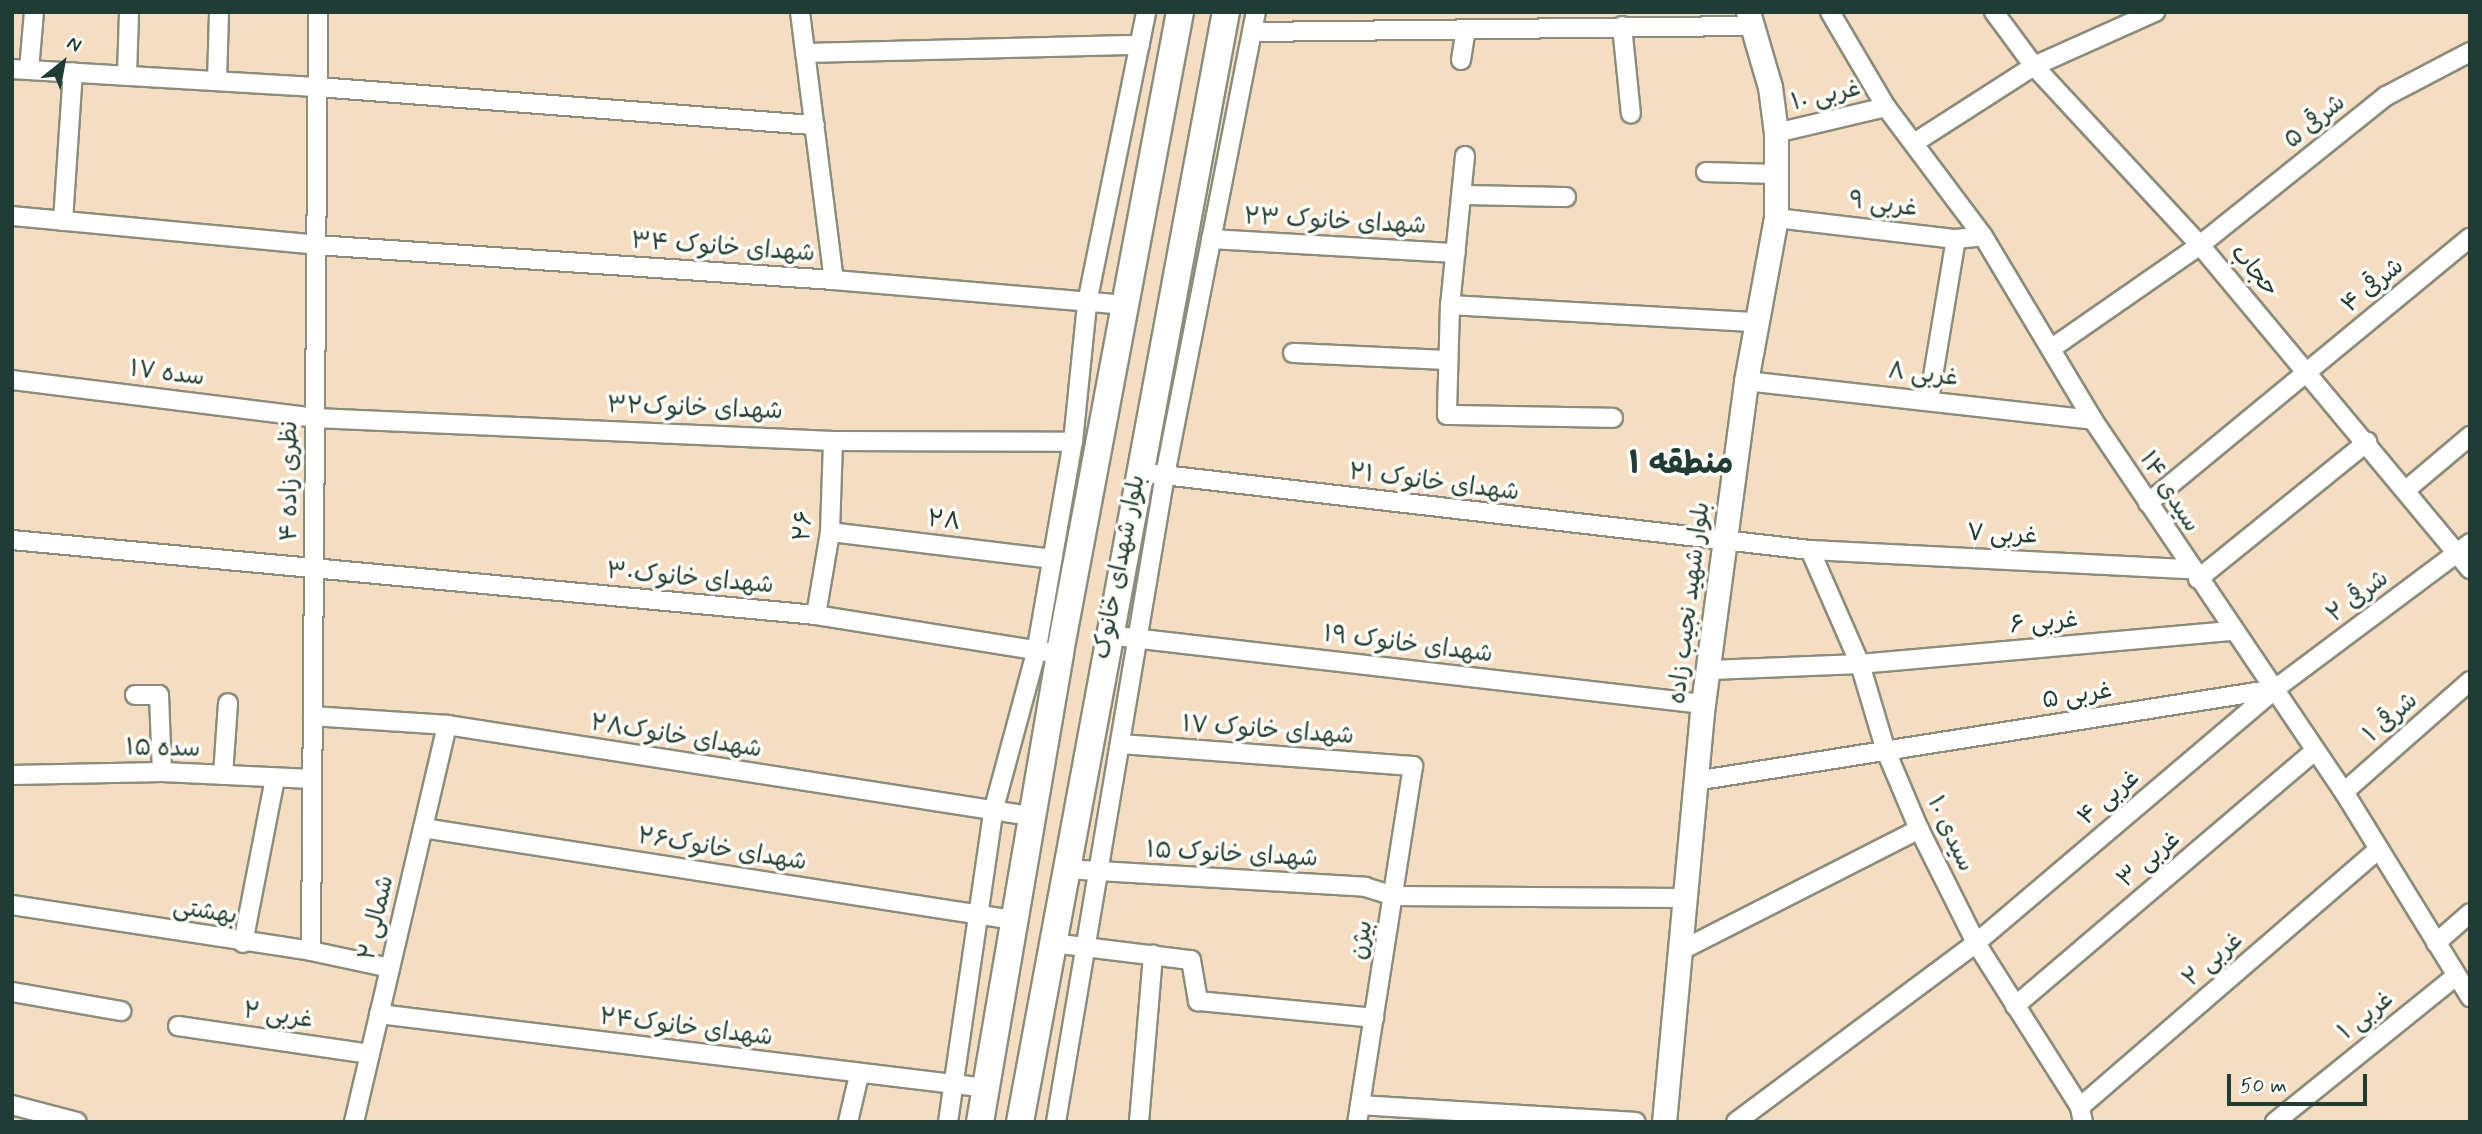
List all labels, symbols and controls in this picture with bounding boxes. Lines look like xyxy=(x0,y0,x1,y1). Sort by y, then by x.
north arrow xyxy=(28,28,98,98)
text: N xyxy=(62,31,86,59)
street label: غربی ۱۰ xyxy=(1789,74,1863,118)
street label: شرقی ۵ xyxy=(2279,89,2351,155)
street label: غربی ۹ xyxy=(1847,187,1919,223)
street label: شهدای خانوک ۲۳ xyxy=(1243,203,1427,241)
street label: ۳۴ شهدای خانوک xyxy=(630,227,816,269)
street label: حجاب xyxy=(2224,239,2284,303)
street label: شرقی ۴ xyxy=(2336,252,2410,320)
street label: سده ۱۷ xyxy=(128,355,206,393)
street label: غربی ۸ xyxy=(1886,357,1960,393)
street label: شهدای خانوک۳۲ xyxy=(607,392,783,426)
street label: نظری زاده ۴ xyxy=(276,421,304,541)
district label: منطقه ۱ xyxy=(1629,445,1733,483)
street label: سیدی ۱۴ xyxy=(2132,446,2206,538)
street label: شهدای خانوک ۲۱ xyxy=(1347,458,1521,508)
street label: بلوار شهدای خانوک xyxy=(1088,472,1152,662)
street label: بلوار شهید نجیب زاده xyxy=(1663,500,1717,706)
street label: ۲۸ xyxy=(926,505,962,537)
street label: ۲۶ xyxy=(788,509,820,543)
street label: غربی ۷ xyxy=(1966,519,2038,551)
street label: شهدای خانوک۳۰ xyxy=(605,557,775,601)
street label: شرقی ۲ xyxy=(2321,564,2395,630)
street label: غربی ۶ xyxy=(2009,606,2079,640)
street label: شهدای خانوک ۱۹ xyxy=(1322,620,1494,670)
street label: غربی ۵ xyxy=(2040,676,2114,716)
street label: شرقی ۱ xyxy=(2358,687,2424,749)
street label: شهدای خانوک۲۸ xyxy=(588,709,764,765)
street label: شهدای خانوک ۱۷ xyxy=(1181,711,1355,751)
street label: سده ۱۵ xyxy=(125,734,201,764)
street label: غربی ۴ xyxy=(2072,764,2146,832)
street label: سیدی ۱۰ xyxy=(1920,792,1980,876)
street label: شهدای خانوک۲۶ xyxy=(635,822,809,878)
street label: غربی ۳ xyxy=(2112,825,2186,895)
street label: شهدای خانوک ۱۵ xyxy=(1145,836,1319,874)
street label: شمالی ۲ xyxy=(353,873,401,963)
street label: بهشتی xyxy=(171,893,239,931)
street label: بیژن xyxy=(1344,918,1380,962)
street label: غربی ۲ xyxy=(2177,926,2249,994)
street label: غربی ۱ xyxy=(2333,985,2399,1047)
street label: ۲ غربی xyxy=(241,997,315,1035)
street label: شهدای خانوک۲۴ xyxy=(598,1003,774,1053)
scale bar xyxy=(2230,1060,2370,1104)
text: 50 m xyxy=(2240,1072,2287,1100)

